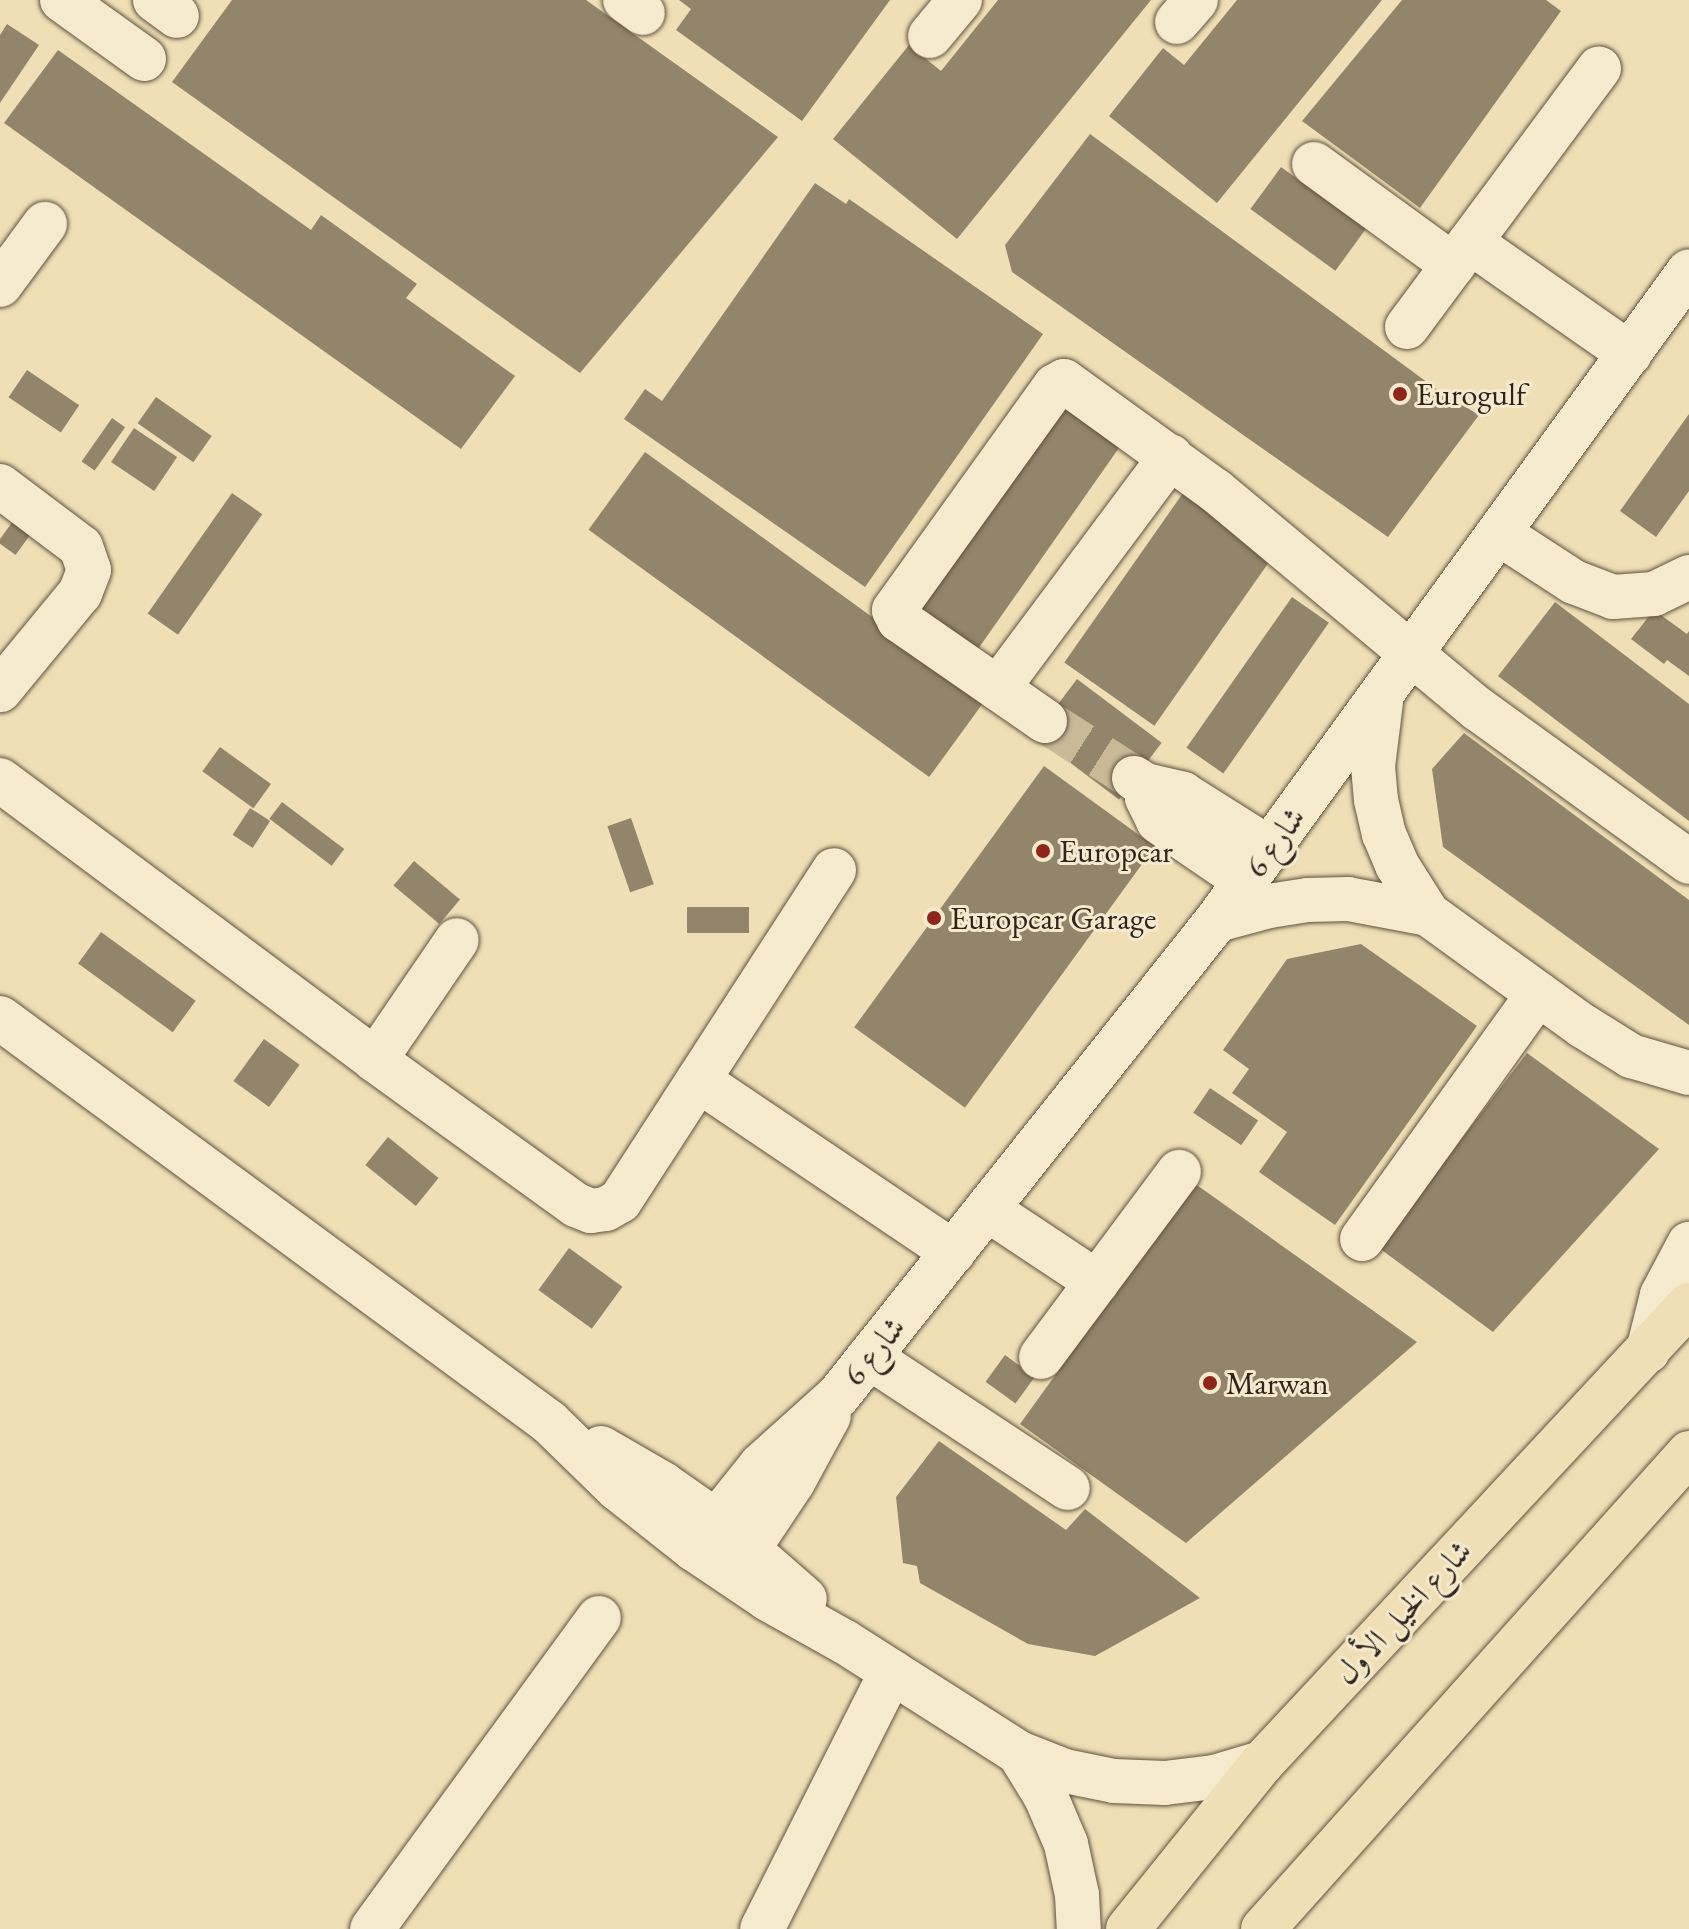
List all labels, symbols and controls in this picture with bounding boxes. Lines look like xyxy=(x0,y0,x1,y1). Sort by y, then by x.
place label: Eurogulf xyxy=(1416,375,1526,413)
marker: Eurogulf xyxy=(1391,385,1409,403)
street label: شارع 6 xyxy=(1237,799,1313,885)
place label: Europcar xyxy=(1059,832,1173,870)
marker: Europcar xyxy=(1034,842,1052,860)
place label: Europcar Garage xyxy=(950,899,1156,937)
marker: Europcar Garage xyxy=(925,909,943,927)
street label: شارع 6 xyxy=(835,1309,913,1393)
place label: Marwan xyxy=(1226,1364,1329,1402)
marker: Marwan xyxy=(1201,1374,1219,1392)
street label: شارع الخيل الأول xyxy=(1326,1532,1480,1692)

